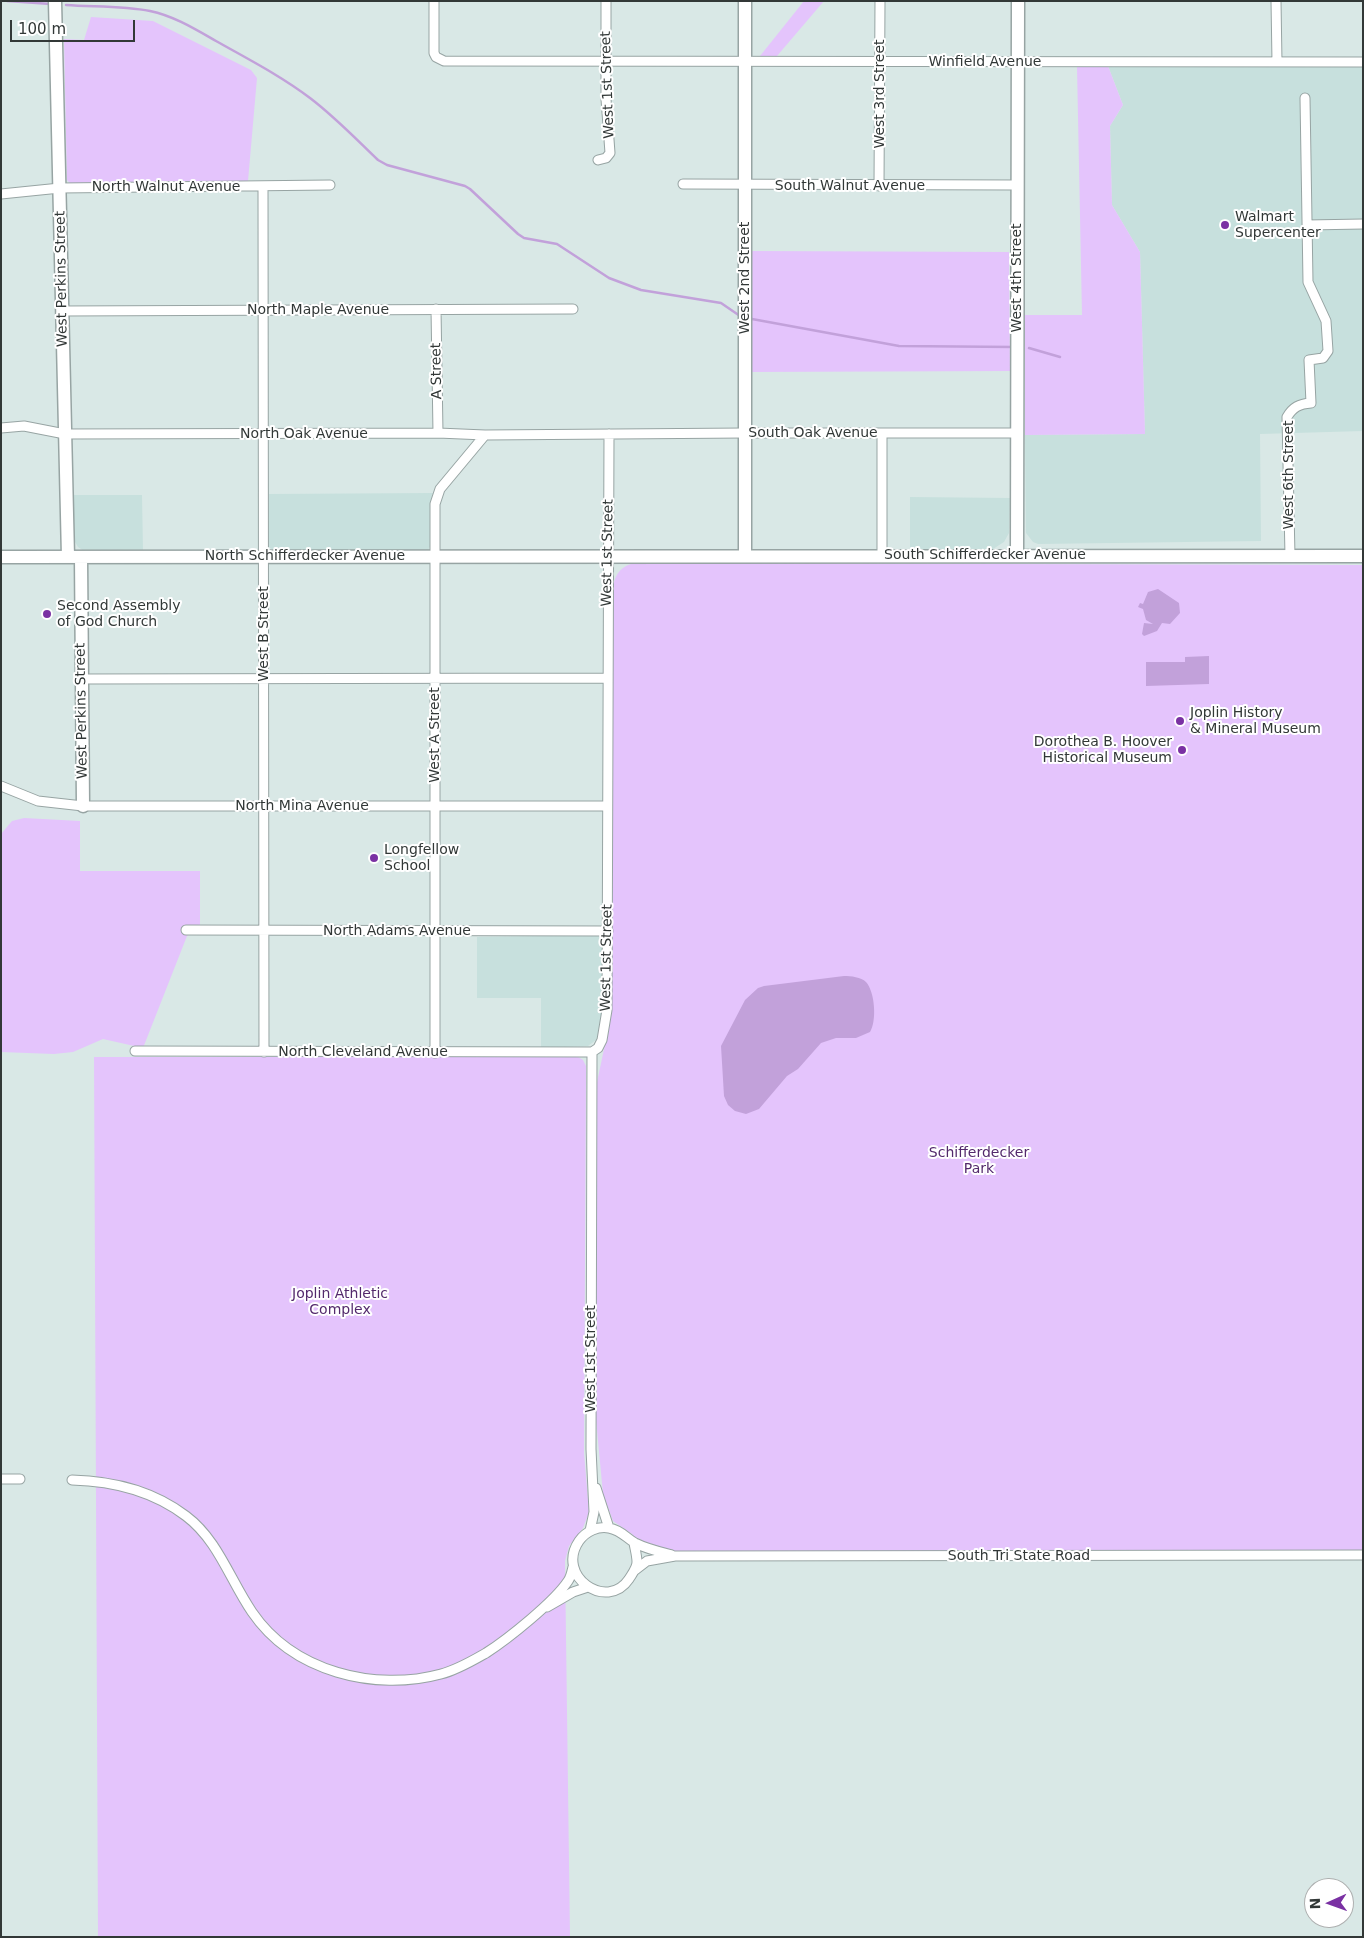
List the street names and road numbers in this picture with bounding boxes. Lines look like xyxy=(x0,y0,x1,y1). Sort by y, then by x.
street label: West 1st Street xyxy=(598,31,618,139)
street label: West 3rd Street xyxy=(872,39,888,149)
street label: Winfield Avenue xyxy=(929,54,1041,70)
street label: South Walnut Avenue xyxy=(775,178,925,194)
street label: North Walnut Avenue xyxy=(92,179,240,195)
street label: West Perkins Street xyxy=(52,211,72,347)
street label: West 2nd Street xyxy=(737,222,753,334)
street label: West 4th Street xyxy=(1009,223,1025,333)
street label: North Maple Avenue xyxy=(247,302,389,318)
street label: A Street xyxy=(428,343,446,399)
street label: West 6th Street xyxy=(1281,420,1297,530)
street label: South Oak Avenue xyxy=(748,425,878,441)
street label: North Oak Avenue xyxy=(240,426,368,442)
street label: West 1st Street xyxy=(599,499,617,607)
street label: South Schifferdecker Avenue xyxy=(884,547,1086,563)
street label: North Schifferdecker Avenue xyxy=(205,548,405,564)
street label: West B Street xyxy=(256,586,272,682)
street label: West Perkins Street xyxy=(72,643,92,779)
street label: West A Street xyxy=(427,687,443,783)
street label: North Mina Avenue xyxy=(235,798,369,814)
street label: West 1st Street xyxy=(598,904,616,1012)
street label: North Adams Avenue xyxy=(323,923,471,939)
street label: North Cleveland Avenue xyxy=(278,1044,448,1060)
street label: West 1st Street xyxy=(583,1305,599,1413)
street label: South Tri State Road xyxy=(948,1548,1090,1564)

